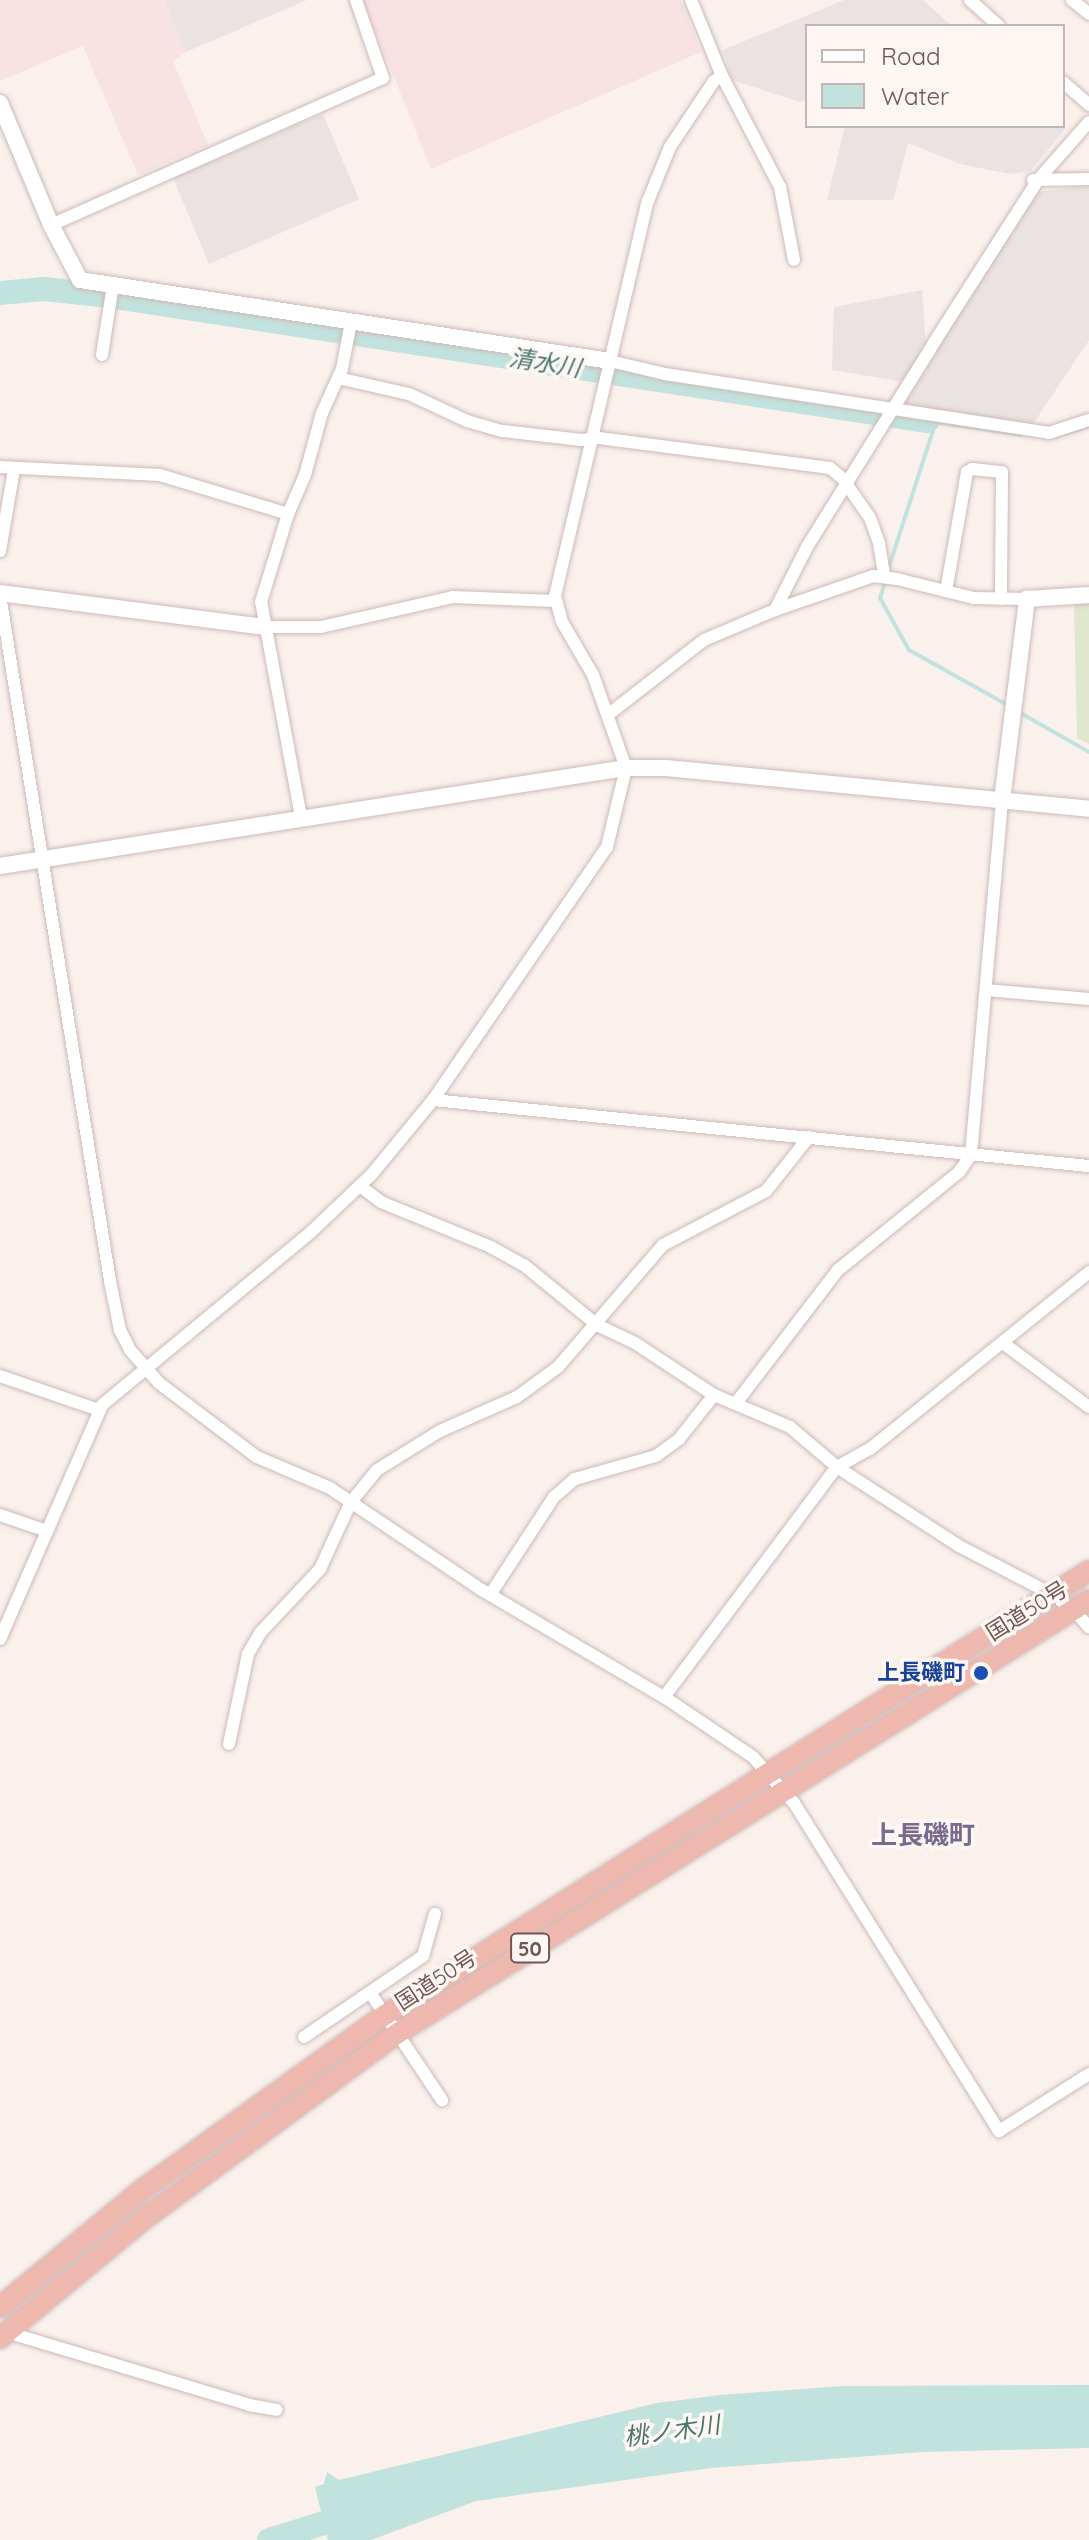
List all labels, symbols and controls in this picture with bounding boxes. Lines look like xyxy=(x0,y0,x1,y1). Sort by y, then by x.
legend xyxy=(805,24,1065,128)
text: Road xyxy=(881,41,941,71)
text: Water xyxy=(881,81,949,111)
water label: 清水川 xyxy=(507,343,583,383)
street label: 国道50号 xyxy=(981,1576,1073,1646)
place label: 上長磯町 xyxy=(877,1660,965,1686)
marker: 上長磯町 xyxy=(972,1664,990,1682)
district label: 上長磯町 xyxy=(871,1819,975,1851)
road number: 50 xyxy=(510,1932,550,1964)
street label: 国道50号 xyxy=(391,1944,481,2016)
water label: 桃ノ木川 xyxy=(622,2410,722,2452)

